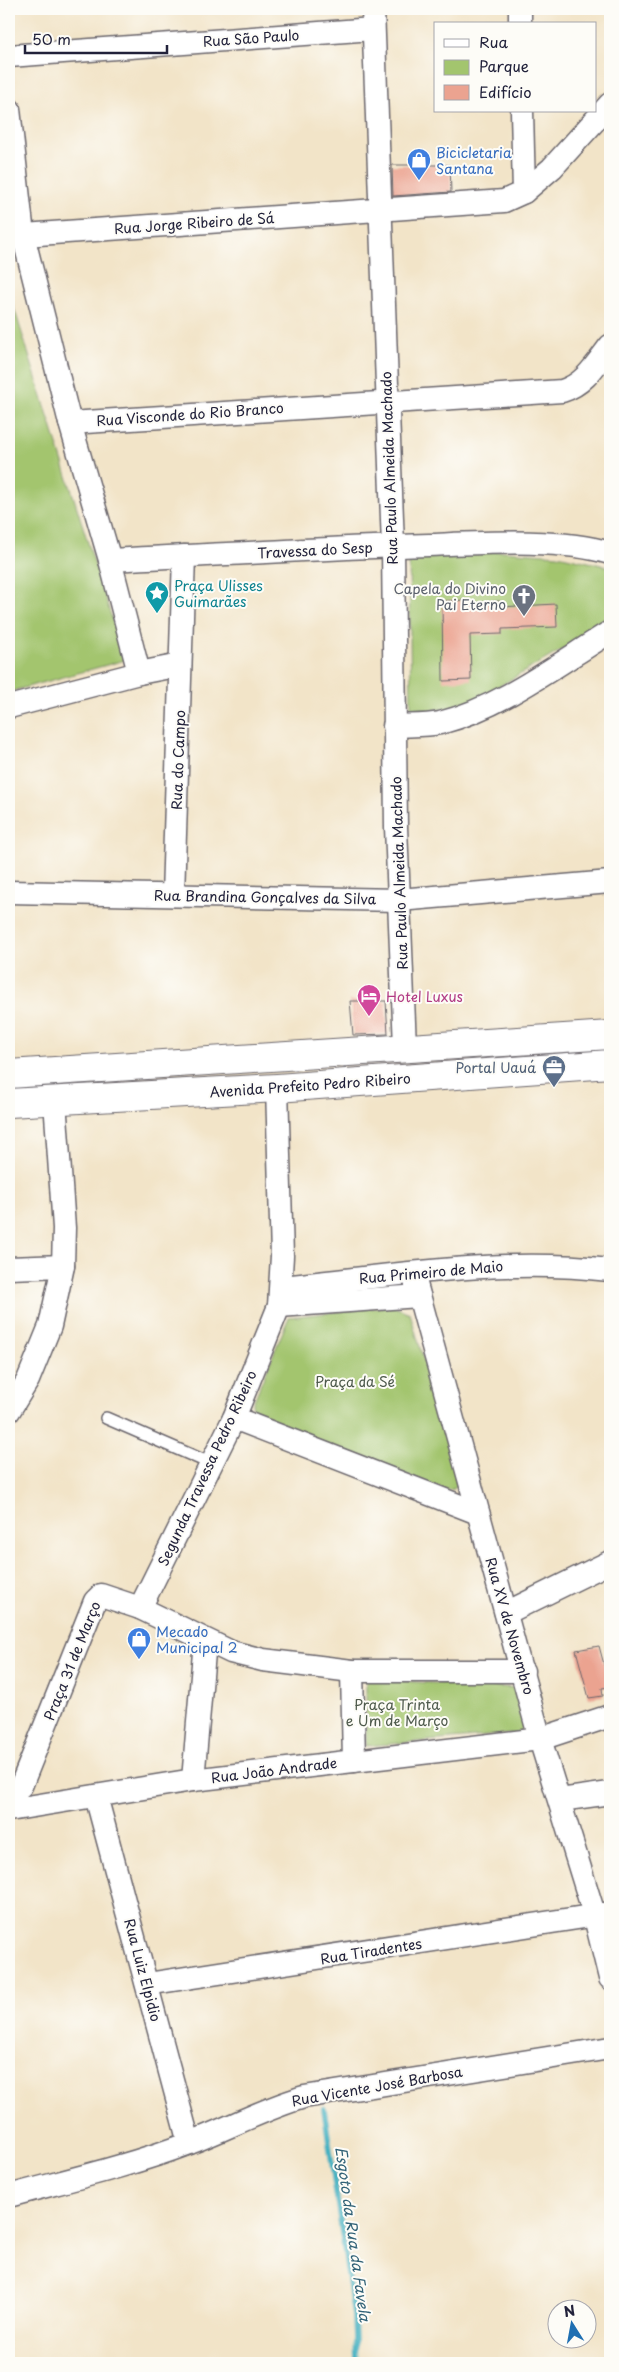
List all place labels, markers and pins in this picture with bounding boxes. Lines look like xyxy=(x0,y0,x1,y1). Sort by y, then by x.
place label: Bicicletaria Santana xyxy=(436,142,512,179)
shop icon: Bicicletaria Santana xyxy=(406,147,432,181)
place label: Praça Ulisses Guimarães xyxy=(174,575,263,612)
place label: Capela do Divino Pai Eterno xyxy=(394,578,506,615)
place icon: Praça Ulisses Guimarães xyxy=(144,580,170,614)
church icon: Capela do Divino Pai Eterno xyxy=(511,583,537,617)
hotel icon: Hotel Luxus xyxy=(356,983,382,1017)
place label: Hotel Luxus xyxy=(386,986,463,1007)
office icon: Portal Uauá xyxy=(541,1054,567,1088)
place label: Portal Uauá xyxy=(455,1057,536,1078)
place label: Mecado Municipal 2 xyxy=(156,1621,238,1658)
shop icon: Mecado Municipal 2 xyxy=(126,1626,152,1660)

